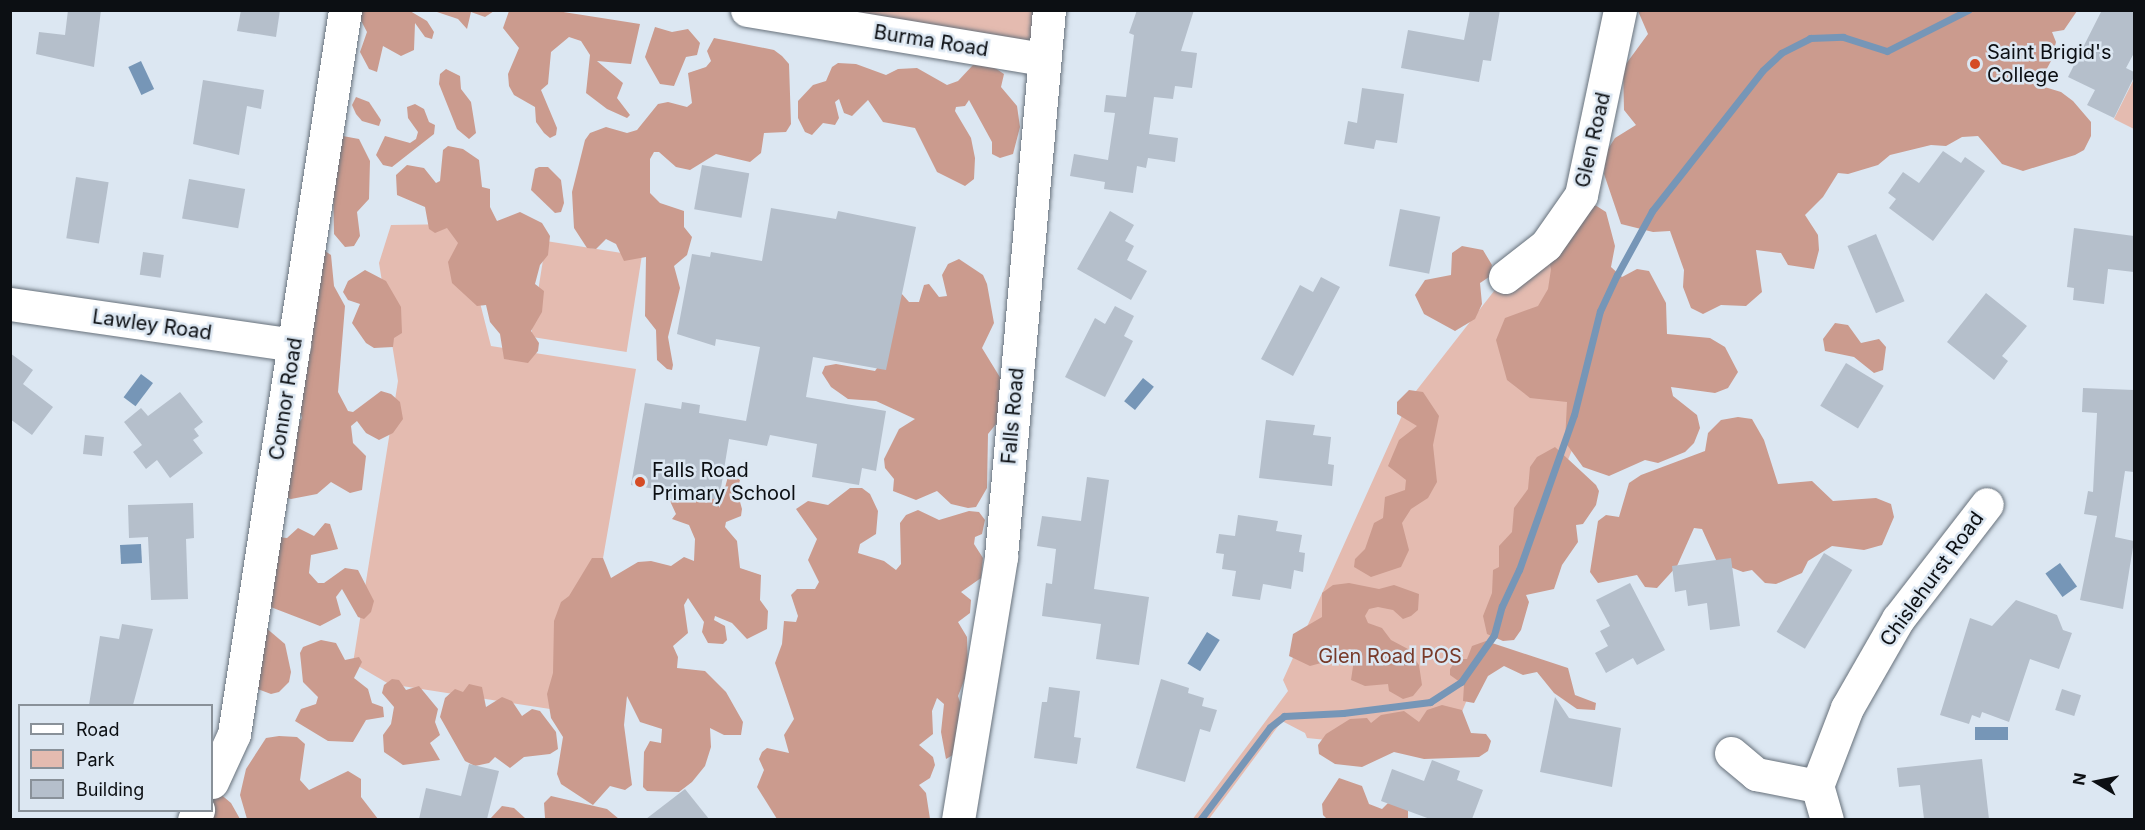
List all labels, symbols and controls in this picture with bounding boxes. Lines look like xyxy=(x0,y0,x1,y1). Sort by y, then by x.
street label: Burma Road xyxy=(872,20,990,62)
place label: Saint Brigid's College xyxy=(1987,40,2112,87)
marker: Saint Brigid's College xyxy=(1968,57,1982,71)
street label: Glen Road xyxy=(1570,90,1616,190)
street label: Lawley Road xyxy=(91,305,213,345)
street label: Connor Road xyxy=(264,336,308,462)
street label: Falls Road xyxy=(997,367,1029,465)
place label: Falls Road Primary School xyxy=(652,458,796,505)
marker: Falls Road Primary School xyxy=(633,475,647,489)
street label: Chislehurst Road xyxy=(1875,507,1989,651)
park label: Glen Road POS xyxy=(1318,644,1462,668)
legend xyxy=(18,704,213,812)
text: Road xyxy=(76,719,119,740)
text: Park xyxy=(76,749,115,770)
north arrow xyxy=(2067,752,2127,812)
text: N xyxy=(2068,771,2090,787)
text: Building xyxy=(76,779,144,800)

